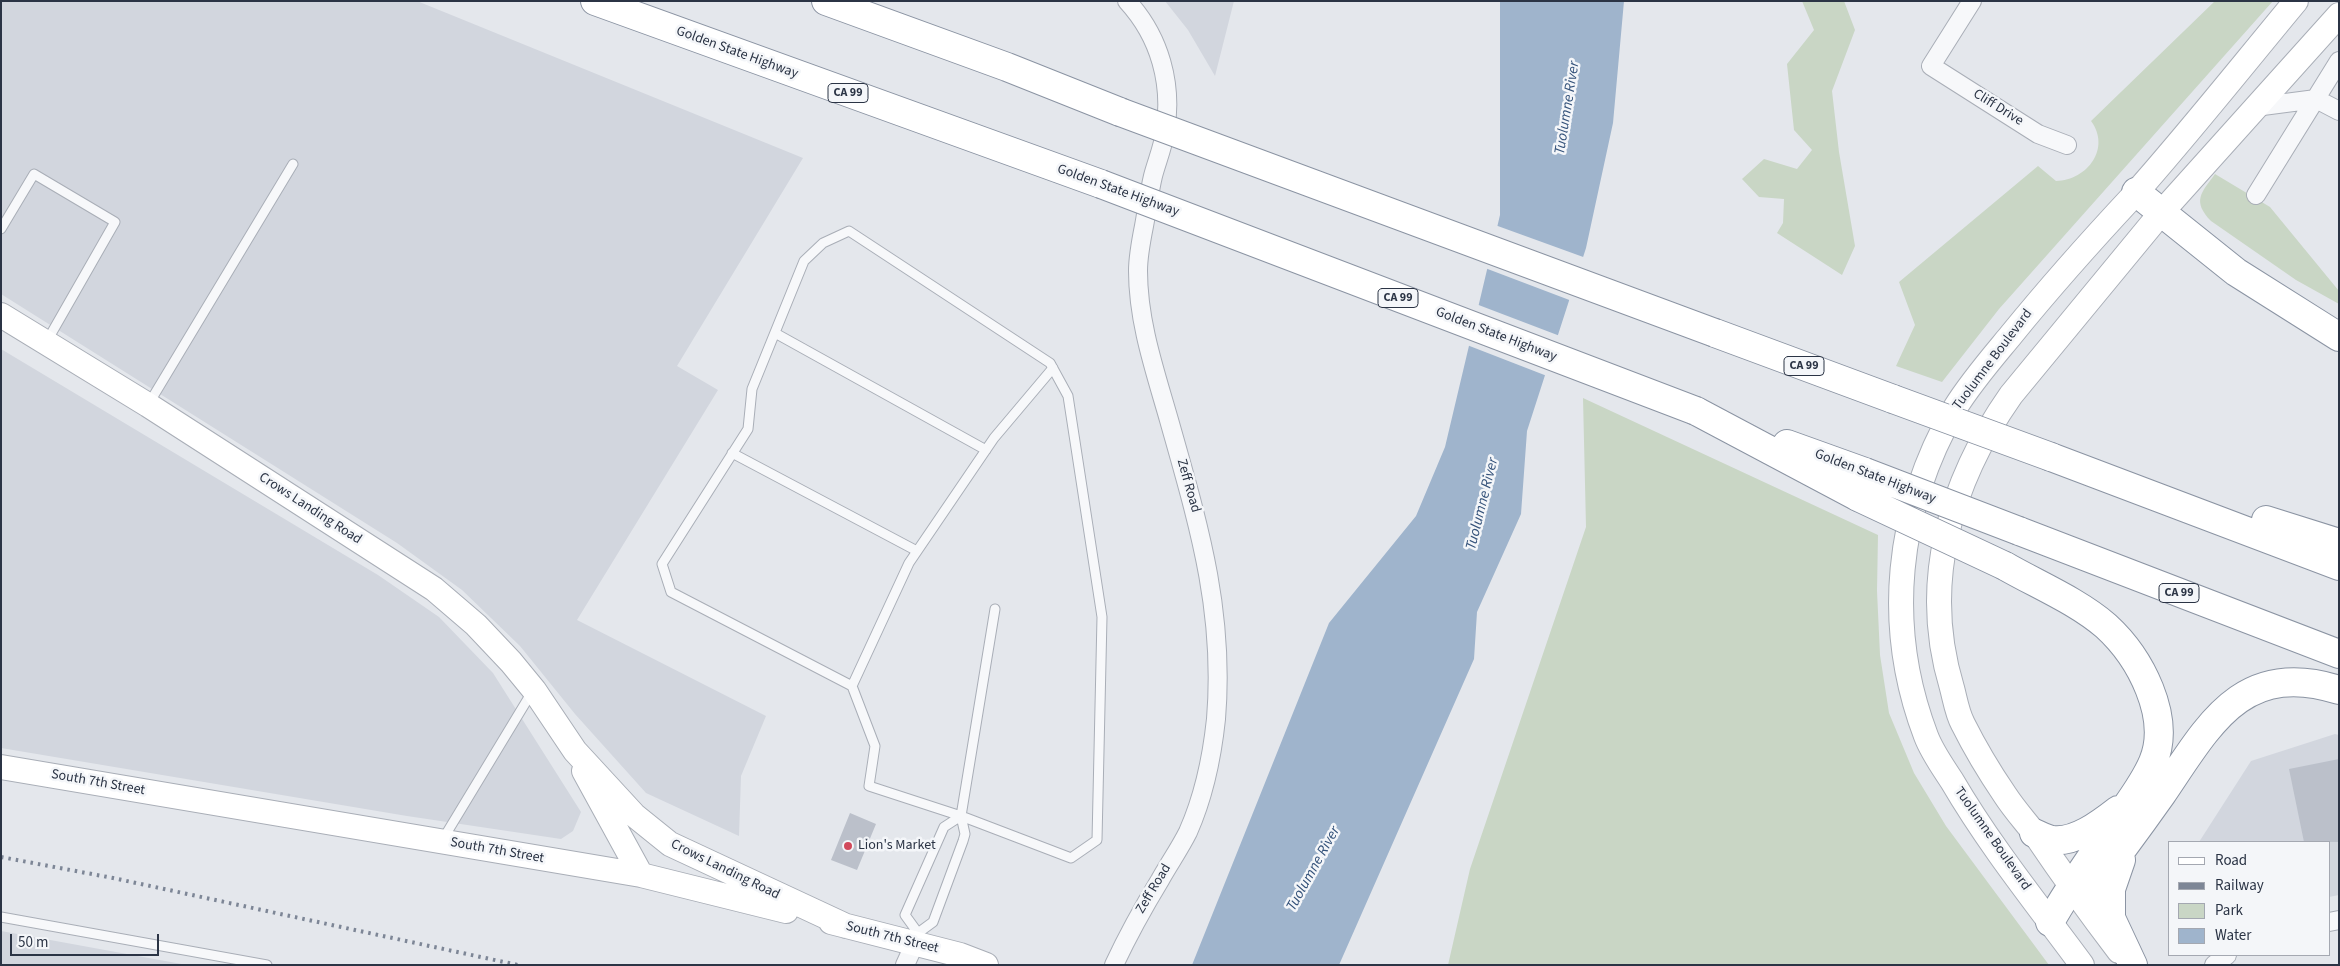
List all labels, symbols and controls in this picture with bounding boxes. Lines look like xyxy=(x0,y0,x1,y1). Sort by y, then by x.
street label: Golden State Highway xyxy=(674,23,800,83)
water label: Tuolumne River xyxy=(1552,60,1584,156)
road number: CA 99 xyxy=(828,84,868,102)
street label: Cliff Drive xyxy=(1970,86,2026,130)
street label: Golden State Highway xyxy=(1055,161,1181,221)
road number: CA 99 xyxy=(1378,288,1418,308)
street label: Golden State Highway xyxy=(1433,304,1559,366)
street label: Tuolumne Boulevard xyxy=(1950,306,2036,414)
road number: CA 99 xyxy=(1784,356,1824,376)
street label: Golden State Highway xyxy=(1812,446,1938,508)
water label: Tuolumne River xyxy=(1463,456,1503,552)
street label: Zeff Road xyxy=(1172,457,1204,515)
street label: Crows Landing Road xyxy=(255,469,365,549)
road number: CA 99 xyxy=(2159,584,2199,602)
street label: South 7th Street xyxy=(50,766,146,800)
street label: Tuolumne Boulevard xyxy=(1950,784,2034,894)
water label: Tuolumne River xyxy=(1283,823,1345,915)
street label: South 7th Street xyxy=(449,834,545,868)
street label: Crows Landing Road xyxy=(668,836,782,904)
place label: Lion's Market xyxy=(858,838,936,854)
marker: Lion's Market xyxy=(842,840,854,852)
legend xyxy=(2168,841,2330,956)
text: Road xyxy=(2215,850,2247,871)
street label: Zeff Road xyxy=(1133,861,1175,917)
text: Railway xyxy=(2215,875,2264,896)
text: Park xyxy=(2215,900,2243,921)
street label: South 7th Street xyxy=(844,918,940,958)
scale bar xyxy=(12,924,161,956)
text: Water xyxy=(2215,925,2251,946)
text: 50 m xyxy=(18,932,48,953)

